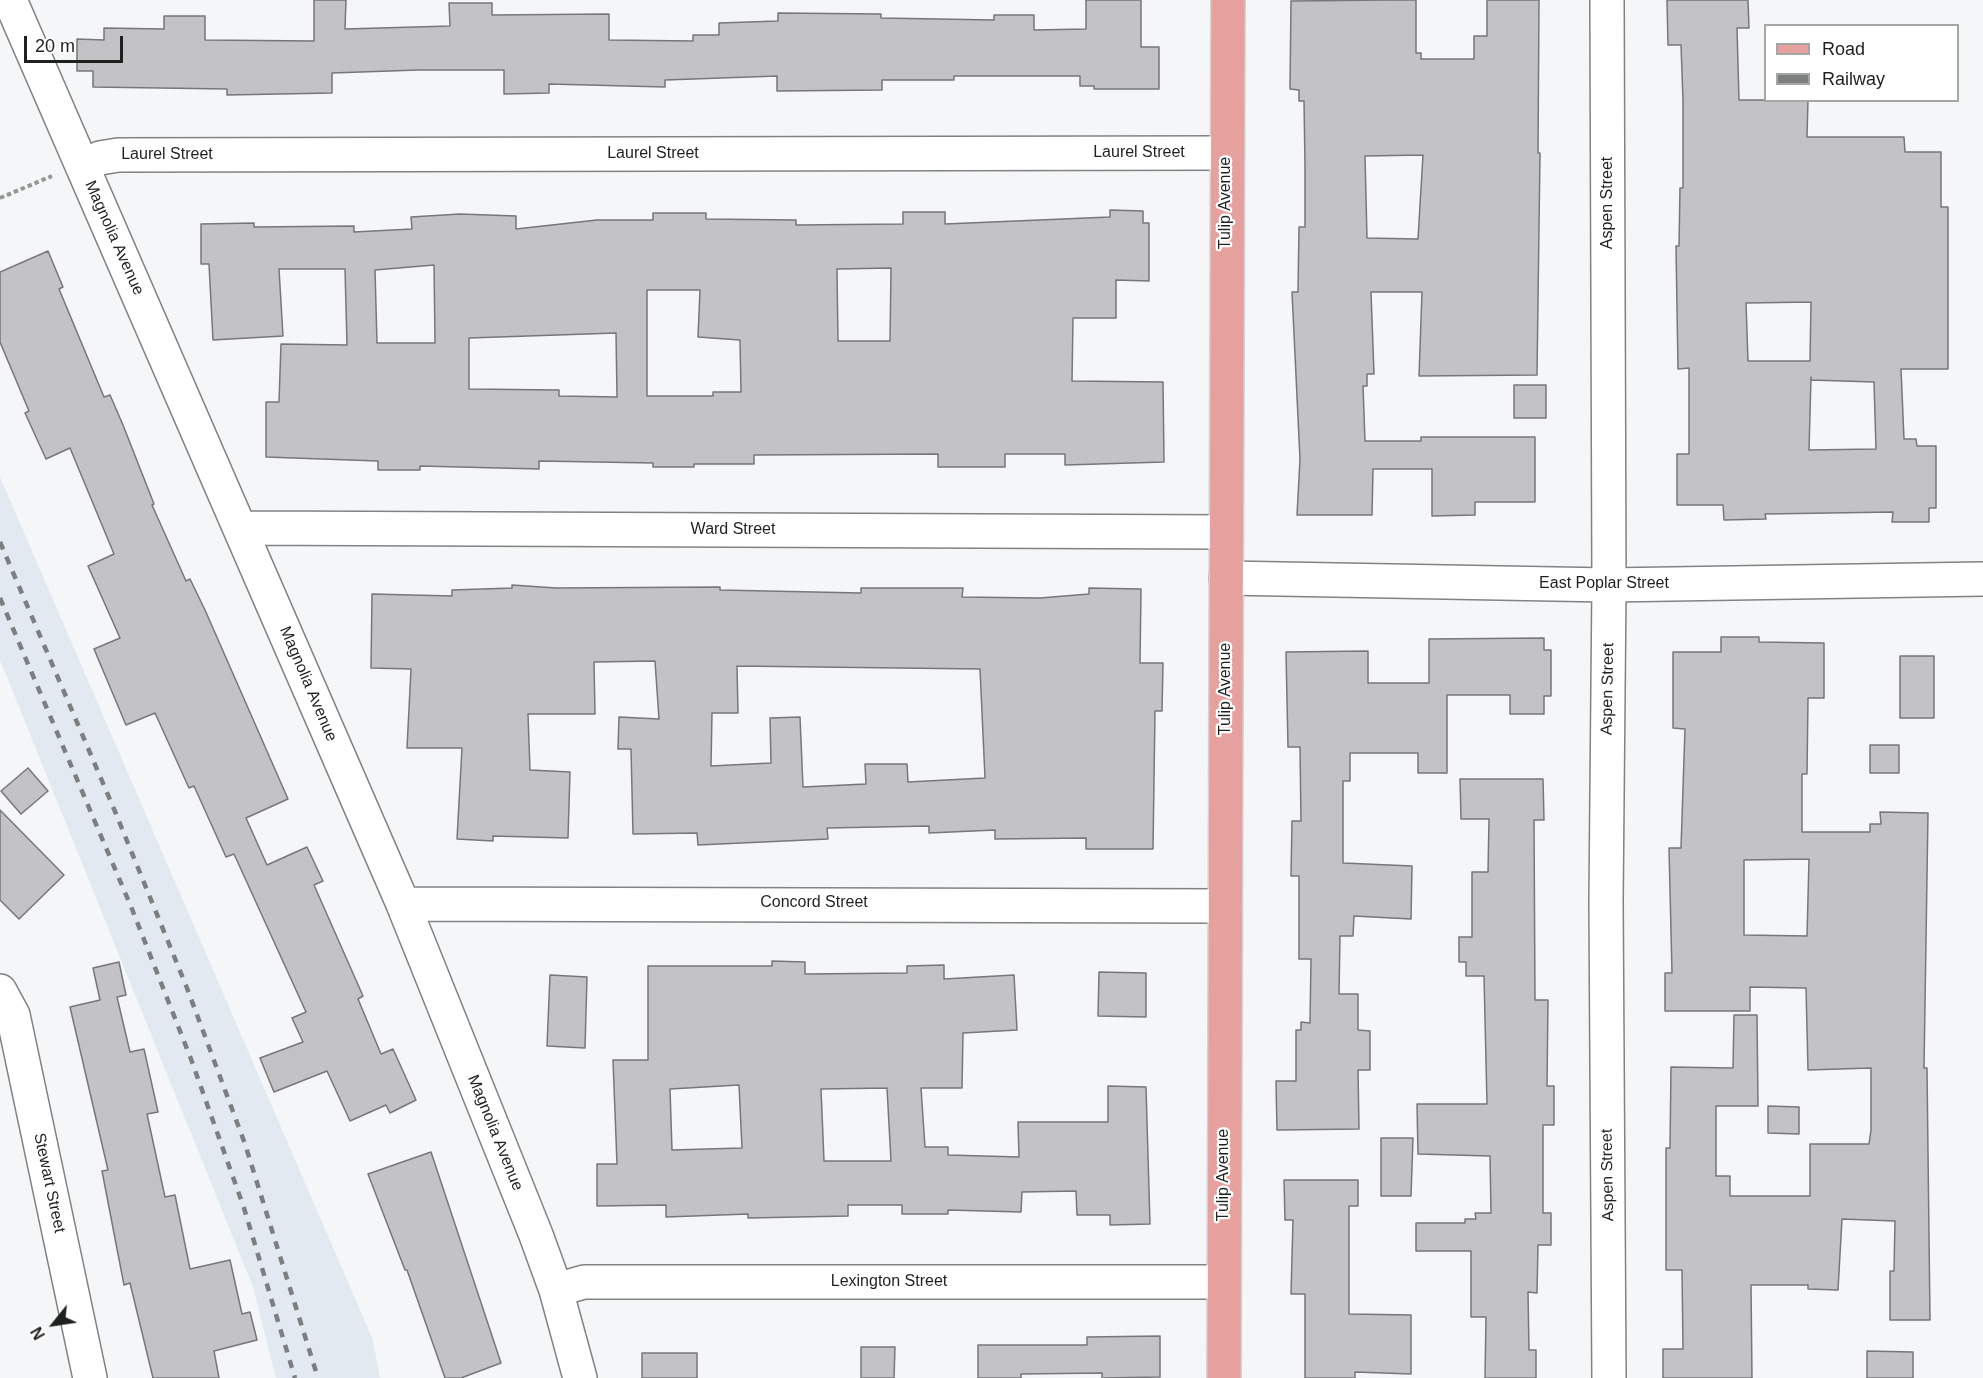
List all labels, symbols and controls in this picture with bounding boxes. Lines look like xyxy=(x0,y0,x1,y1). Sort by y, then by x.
scale bar xyxy=(27,24,126,62)
legend xyxy=(1764,24,1959,102)
text: 20 m xyxy=(35,36,75,56)
text: Road xyxy=(1822,39,1865,59)
text: Railway xyxy=(1822,69,1885,89)
street label: Laurel Street xyxy=(1093,143,1185,163)
street label: Laurel Street xyxy=(607,144,699,164)
street label: Laurel Street xyxy=(121,145,213,165)
street label: Tulip Avenue xyxy=(1216,157,1236,249)
street label: Aspen Street xyxy=(1598,157,1618,249)
street label: Magnolia Avenue xyxy=(80,178,148,298)
street label: Ward Street xyxy=(691,520,775,540)
street label: East Poplar Street xyxy=(1539,574,1669,594)
street label: Magnolia Avenue xyxy=(275,623,341,745)
street label: Tulip Avenue xyxy=(1216,643,1236,735)
street label: Aspen Street xyxy=(1598,643,1618,735)
street label: Concord Street xyxy=(760,893,868,913)
street label: Magnolia Avenue xyxy=(463,1072,527,1194)
street label: Tulip Avenue xyxy=(1214,1129,1234,1221)
street label: Aspen Street xyxy=(1598,1129,1618,1221)
street label: Stewart Street xyxy=(29,1131,69,1235)
street label: Lexington Street xyxy=(831,1272,947,1292)
north arrow xyxy=(24,1294,84,1354)
text: N xyxy=(28,1324,48,1343)

